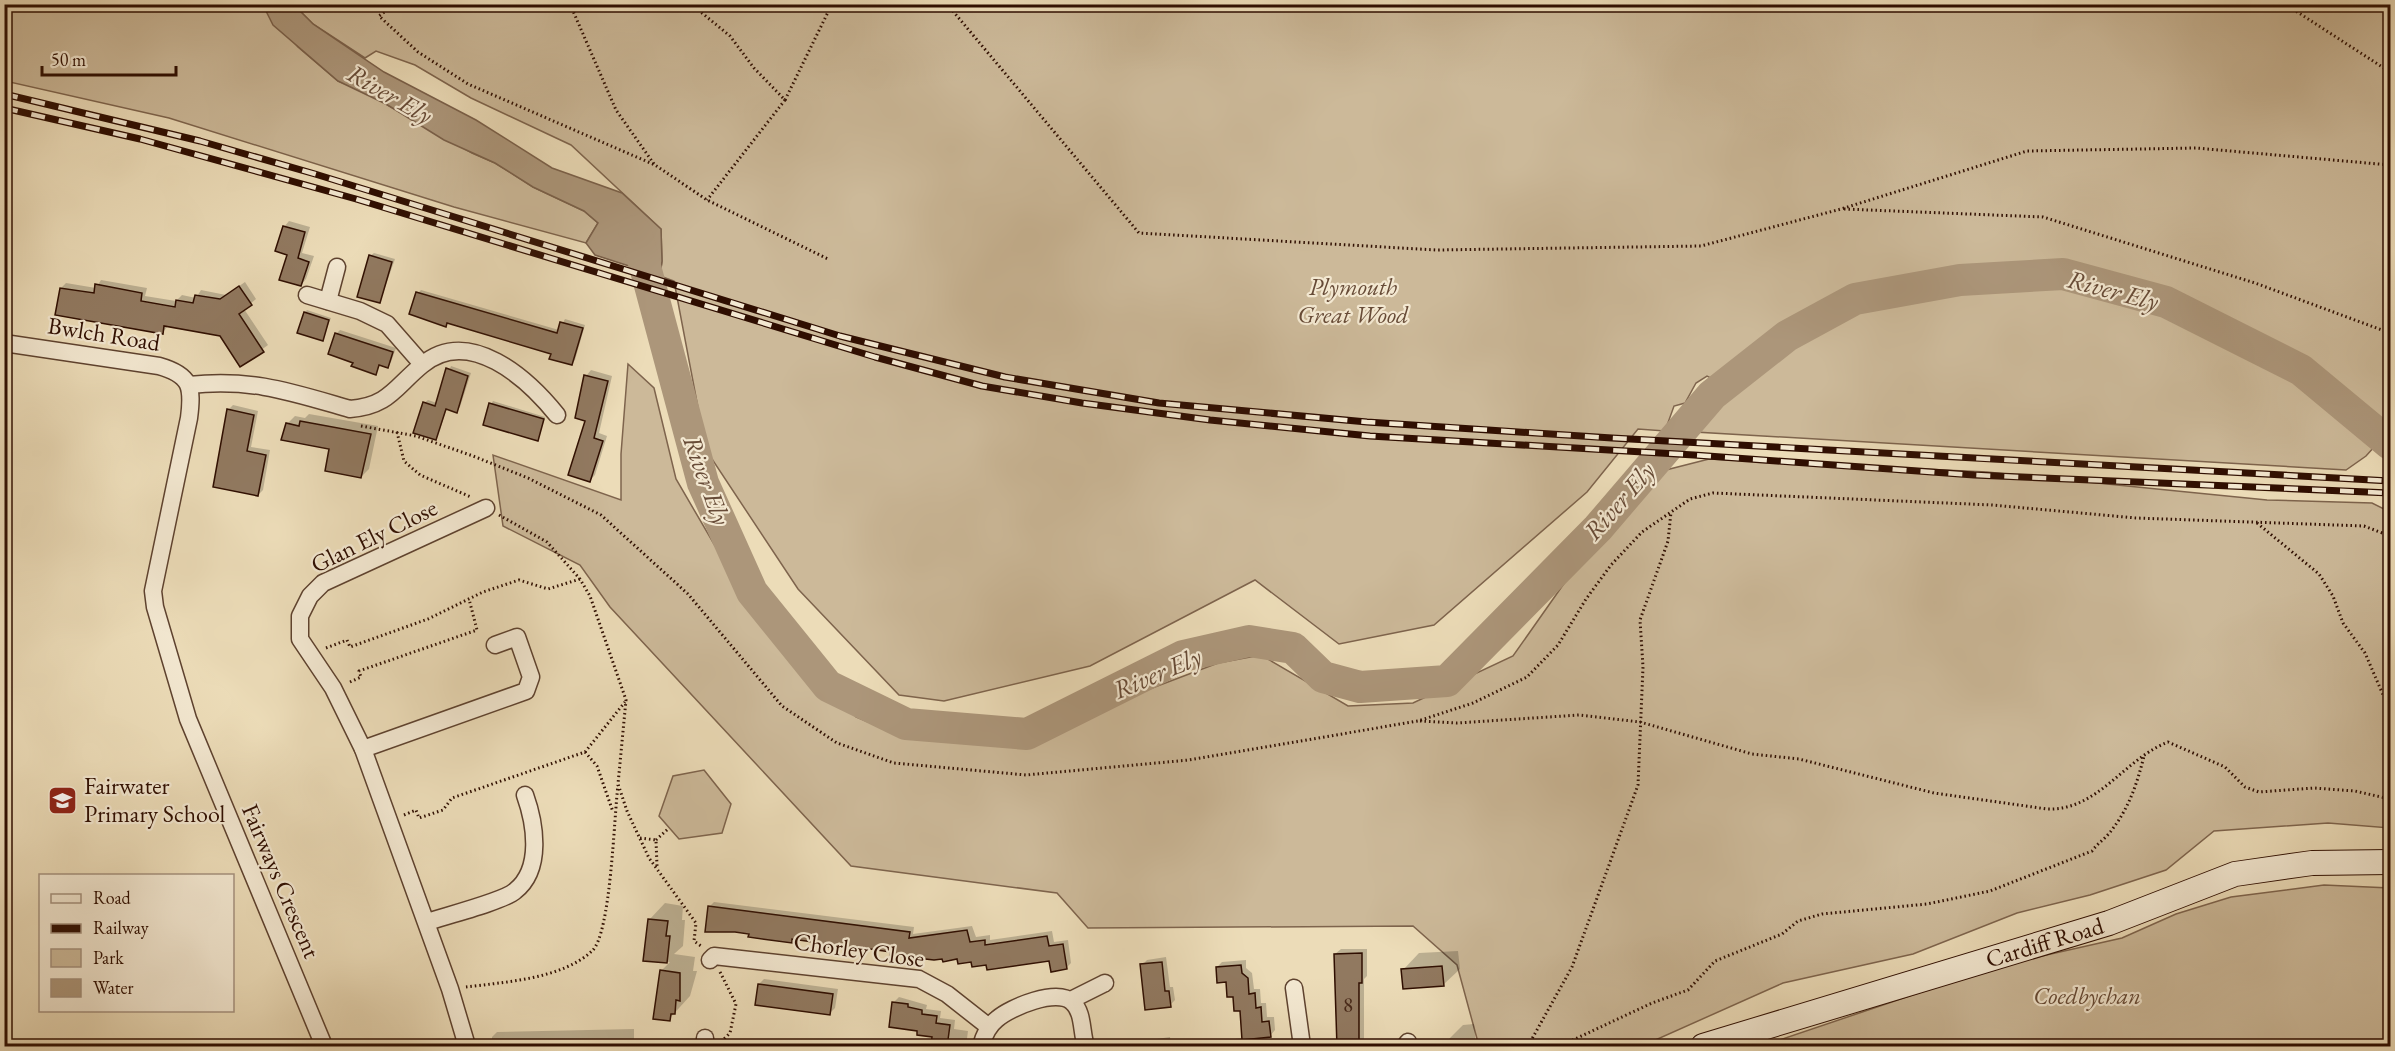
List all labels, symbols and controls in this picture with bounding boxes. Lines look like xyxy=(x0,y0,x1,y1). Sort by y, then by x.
scale bar xyxy=(42,39,176,77)
text: 50 m xyxy=(51,48,86,71)
water label: River Ely xyxy=(341,56,439,132)
water label: River Ely xyxy=(2064,262,2163,319)
park label: Plymouth Great Wood xyxy=(1298,271,1409,330)
street label: Bwlch Road xyxy=(46,309,163,358)
water label: River Ely xyxy=(675,430,739,530)
water label: River Ely xyxy=(1576,454,1663,547)
street label: Glan Ely Close xyxy=(306,492,442,579)
water label: River Ely xyxy=(1108,639,1207,707)
place label: Fairwater Primary School xyxy=(84,770,225,829)
school or university icon: Fairwater Primary School xyxy=(47,784,79,816)
street label: Fairways Crescent xyxy=(235,799,328,963)
legend xyxy=(39,874,234,1012)
text: Road xyxy=(93,886,132,909)
street label: Cardiff Road xyxy=(1982,909,2108,974)
text: Railway xyxy=(93,916,149,939)
street label: Chorley Close xyxy=(792,925,926,974)
text: Park xyxy=(93,946,124,969)
text: Water xyxy=(93,976,134,999)
park label: Coedbychan xyxy=(2033,980,2141,1011)
house number: 8 xyxy=(1343,991,1353,1018)

